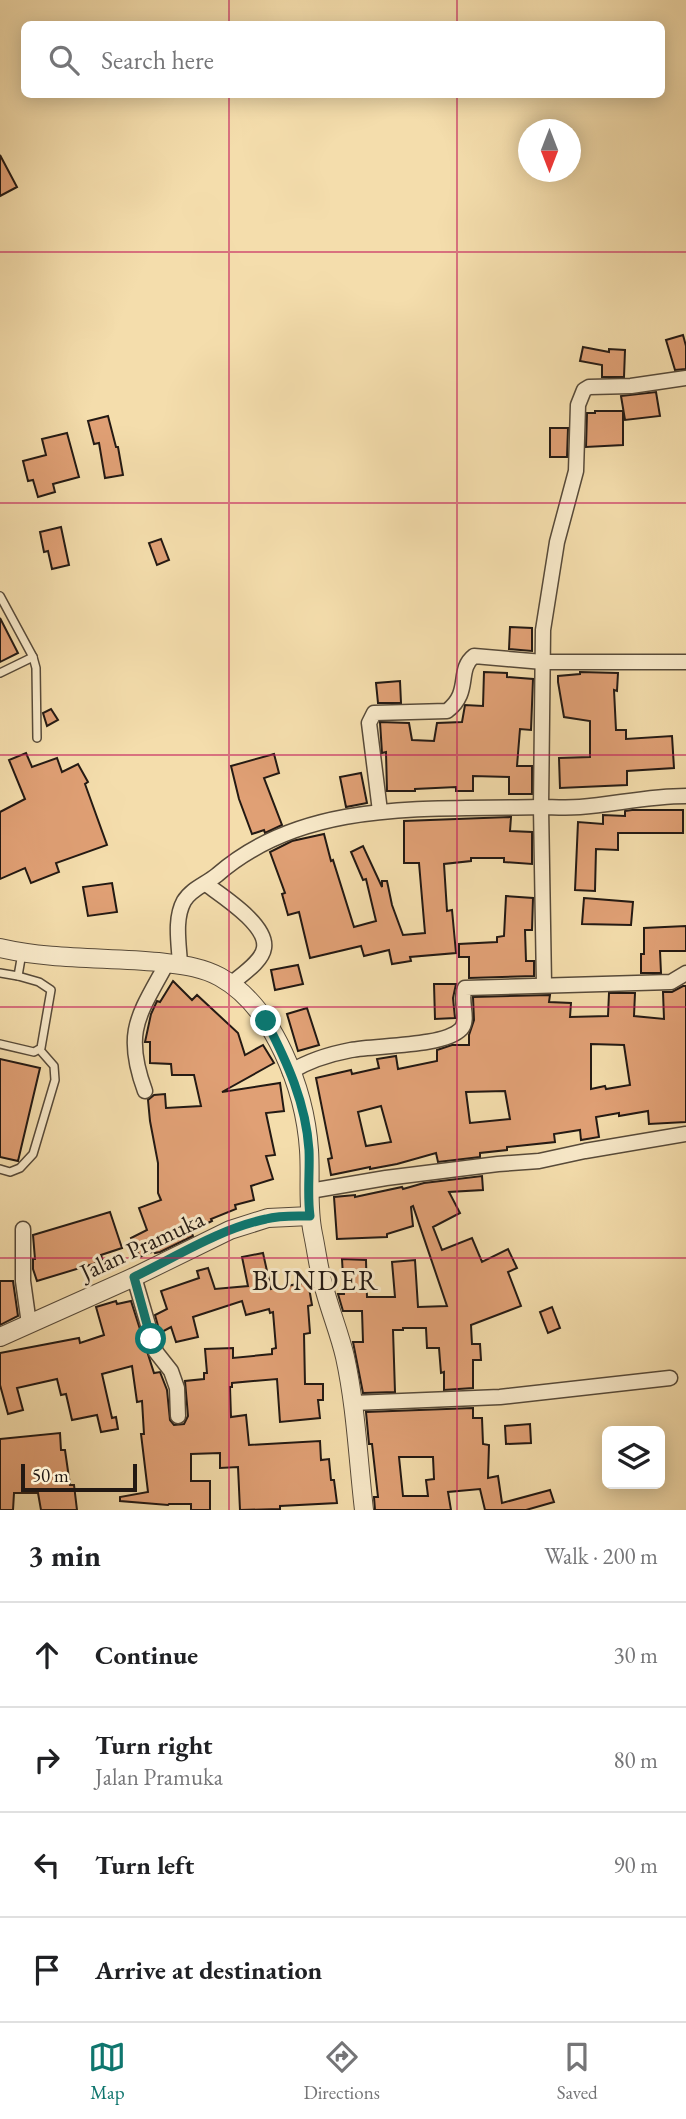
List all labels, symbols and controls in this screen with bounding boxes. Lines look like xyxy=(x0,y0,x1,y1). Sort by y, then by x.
search box xyxy=(21,21,665,98)
icon: search xyxy=(45,41,83,79)
text: Search here xyxy=(101,43,214,77)
north arrow xyxy=(518,119,581,182)
route end xyxy=(250,1005,281,1036)
street label: Jalan Pramuka xyxy=(73,1203,209,1288)
district label: BUNDER xyxy=(252,1262,380,1298)
route start xyxy=(135,1323,166,1354)
map controls xyxy=(602,1426,665,1489)
button: layers xyxy=(602,1426,665,1489)
scale bar xyxy=(21,1461,136,1493)
text: 50 m xyxy=(32,1463,69,1488)
text: 3 min xyxy=(28,1536,101,1575)
text: Walk · 200 m xyxy=(544,1541,658,1571)
icon: ahead xyxy=(28,1636,66,1674)
text: Continue xyxy=(95,1638,198,1672)
text: 30 m xyxy=(613,1640,658,1670)
text: Turn right xyxy=(95,1728,213,1762)
icon: right xyxy=(28,1741,66,1779)
text: 80 m xyxy=(613,1745,658,1775)
text: Jalan Pramuka xyxy=(95,1762,223,1792)
icon: left xyxy=(28,1846,66,1884)
text: Turn left xyxy=(95,1848,194,1882)
text: 90 m xyxy=(613,1850,658,1880)
icon: arrive xyxy=(28,1951,66,1989)
text: Arrive at destination xyxy=(95,1953,322,1987)
tab: Map xyxy=(88,2038,126,2105)
tab: Directions xyxy=(303,2038,380,2105)
tab: Saved xyxy=(557,2038,598,2105)

